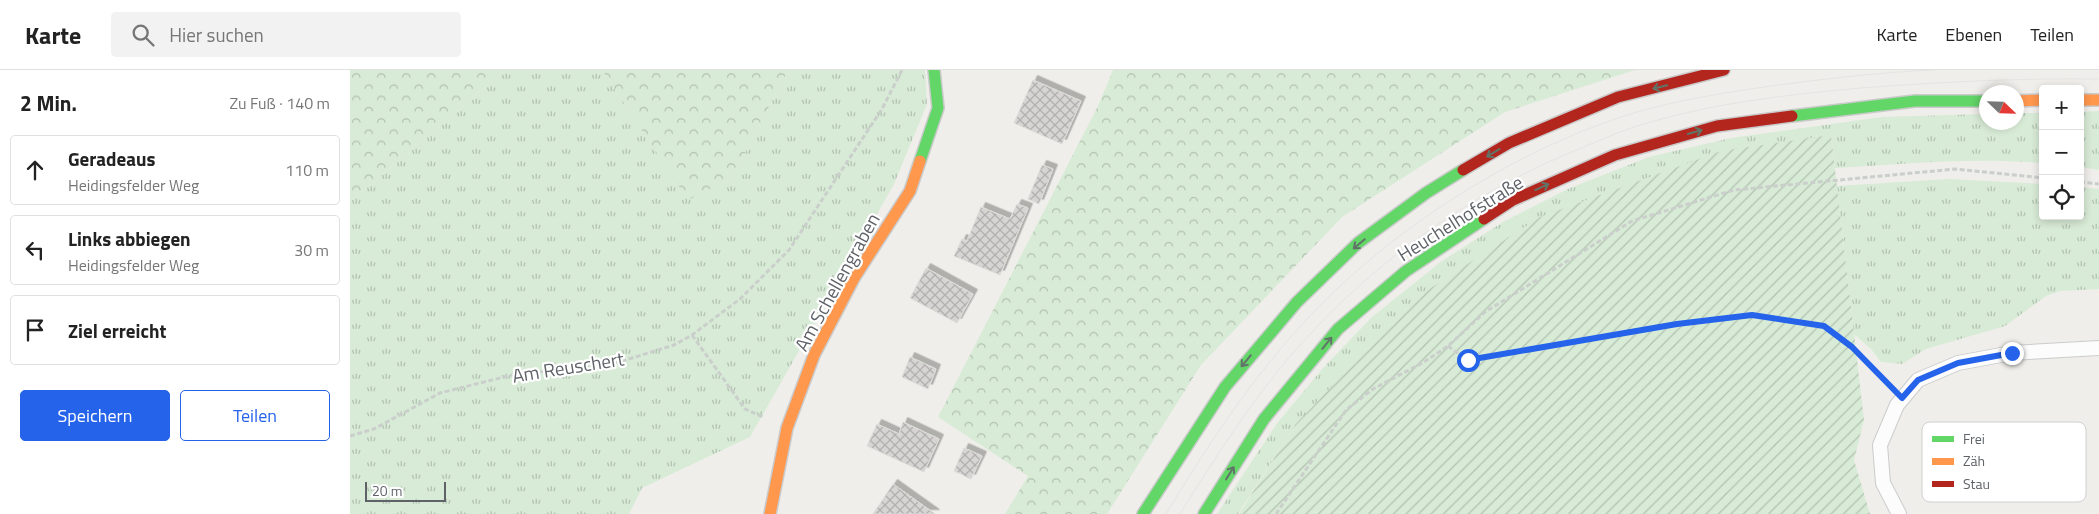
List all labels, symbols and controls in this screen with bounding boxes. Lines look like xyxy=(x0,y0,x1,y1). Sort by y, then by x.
search box xyxy=(111,12,461,57)
text: Karte xyxy=(25,17,81,53)
text: Hier suchen xyxy=(169,20,264,49)
icon: search xyxy=(129,21,157,49)
text: Karte xyxy=(1876,21,1917,48)
text: Ebenen xyxy=(1945,21,2002,48)
text: Teilen xyxy=(2030,21,2074,48)
one-way arrow xyxy=(1652,82,1668,92)
north arrow xyxy=(1979,85,2024,130)
map controls xyxy=(2039,85,2084,220)
button: + xyxy=(2039,85,2084,130)
text: 2 Min. xyxy=(20,87,77,119)
text: Zu Fuß · 140 m xyxy=(229,91,330,115)
one-way arrow xyxy=(1686,127,1702,137)
button: − xyxy=(2039,130,2084,175)
text: Geradeaus xyxy=(68,144,155,173)
one-way arrow xyxy=(1486,148,1500,158)
icon: ahead xyxy=(21,156,49,184)
text: 110 m xyxy=(285,158,329,182)
street label: Heuchelhofstraße xyxy=(1391,167,1528,268)
text: Heidingsfelder Weg xyxy=(68,173,199,197)
button: locate xyxy=(2039,175,2084,220)
one-way arrow xyxy=(1534,182,1549,192)
street label: Am Schellengraben xyxy=(787,207,887,356)
text: Links abbiegen xyxy=(68,224,191,253)
icon: left xyxy=(21,236,49,264)
text: 30 m xyxy=(294,238,329,262)
one-way arrow xyxy=(1352,238,1365,250)
text: Heidingsfelder Weg xyxy=(68,253,199,277)
icon: arrive xyxy=(21,316,49,344)
text: Ziel erreicht xyxy=(68,316,166,345)
one-way arrow xyxy=(1321,336,1332,349)
route end xyxy=(2001,342,2024,365)
street label: Am Reuschert xyxy=(510,343,626,390)
route start xyxy=(1457,349,1480,372)
one-way arrow xyxy=(1241,355,1252,368)
button: Speichern xyxy=(20,390,170,441)
button: Teilen xyxy=(180,390,330,441)
legend xyxy=(1922,422,2086,502)
text: Frei xyxy=(1963,428,1985,449)
text: Zäh xyxy=(1963,450,1985,471)
one-way arrow xyxy=(1225,466,1235,480)
text: Stau xyxy=(1963,473,1990,494)
scale bar xyxy=(365,479,446,502)
text: 20 m xyxy=(372,480,402,501)

